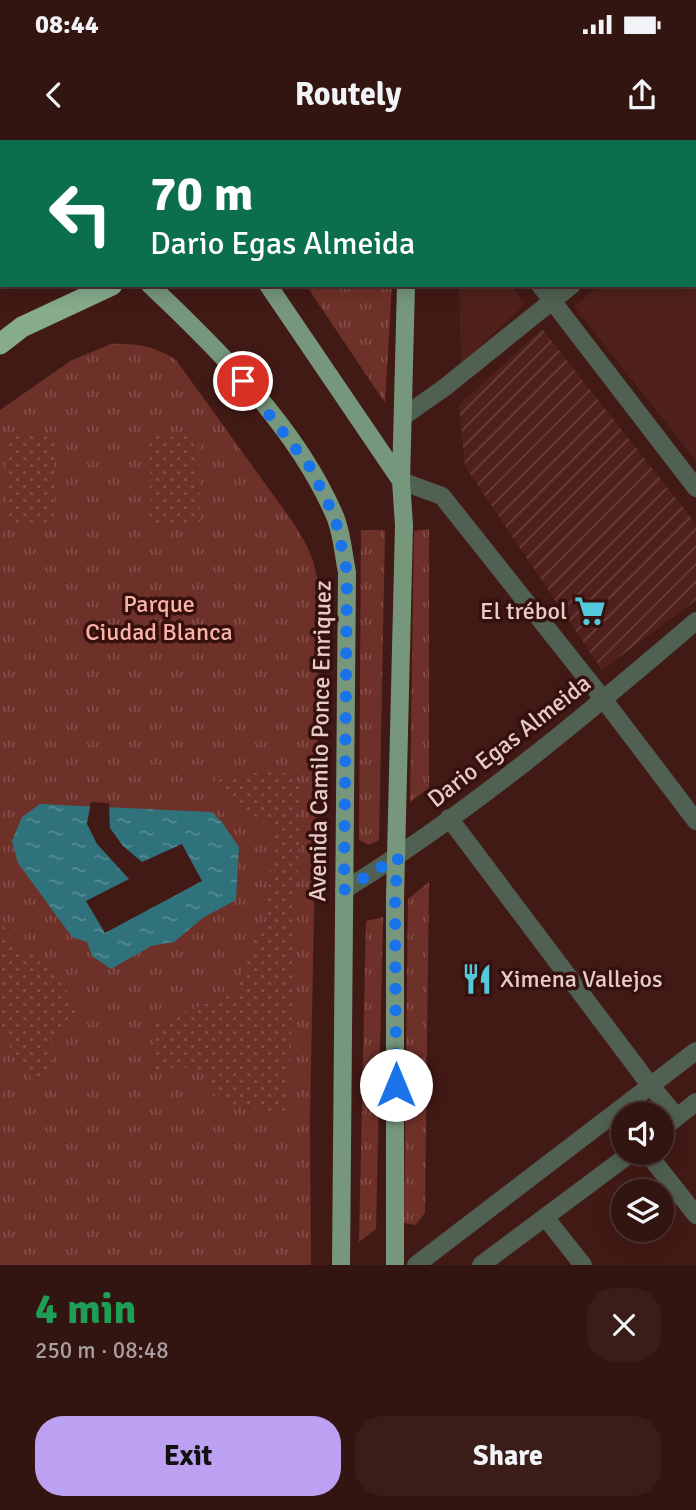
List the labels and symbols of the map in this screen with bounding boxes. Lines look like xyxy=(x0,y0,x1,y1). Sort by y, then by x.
pin xyxy=(213,351,273,411)
street label: Avenida Camilo Ponce Enriquez xyxy=(302,580,338,902)
park label: Parque Ciudad Blanca xyxy=(85,589,233,647)
supermarket icon: El trébol xyxy=(573,594,607,628)
place label: El trébol xyxy=(480,596,567,626)
street label: Dario Egas Almeida xyxy=(421,668,597,814)
restaurant icon: Ximena Vallejos xyxy=(460,962,494,996)
place label: Ximena Vallejos xyxy=(500,964,663,994)
position arrow xyxy=(359,1048,433,1122)

